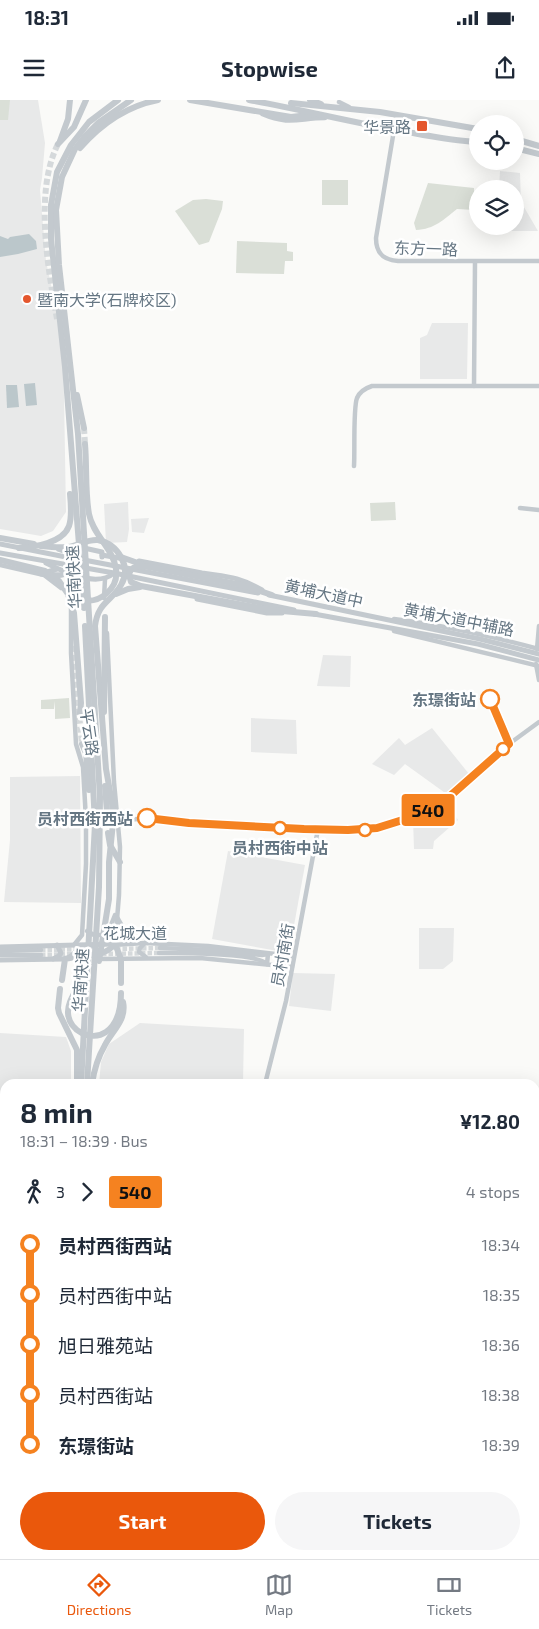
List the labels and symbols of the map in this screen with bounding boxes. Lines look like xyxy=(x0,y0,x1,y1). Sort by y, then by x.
place label: 华景路 xyxy=(363,117,411,136)
marker: 华景路 xyxy=(415,119,429,133)
street label: 东方一路 xyxy=(394,237,458,259)
place label: 暨南大学(石牌校区) xyxy=(37,290,177,309)
marker: 暨南大学(石牌校区) xyxy=(21,293,33,305)
street label: 华南快速 xyxy=(62,545,84,609)
street label: 黄埔大道中 xyxy=(283,575,365,611)
street label: 黄埔大道中辅路 xyxy=(402,599,516,639)
marker: 东璟街站 xyxy=(480,689,500,709)
place label: 东璟街站 xyxy=(412,690,476,709)
street label: 平云路 xyxy=(77,707,103,757)
unlabelled marker xyxy=(496,742,510,756)
line badge: 540 xyxy=(399,794,457,826)
marker: 员村西街西站 xyxy=(137,808,157,828)
place label: 员村西街西站 xyxy=(37,809,133,828)
marker: 员村西街中站 xyxy=(273,821,287,835)
unlabelled marker xyxy=(358,823,372,837)
place label: 员村西街中站 xyxy=(232,838,328,857)
street label: 员村南街 xyxy=(267,922,297,988)
street label: 花城大道 xyxy=(103,923,167,942)
street label: 华南快速 xyxy=(68,947,92,1013)

